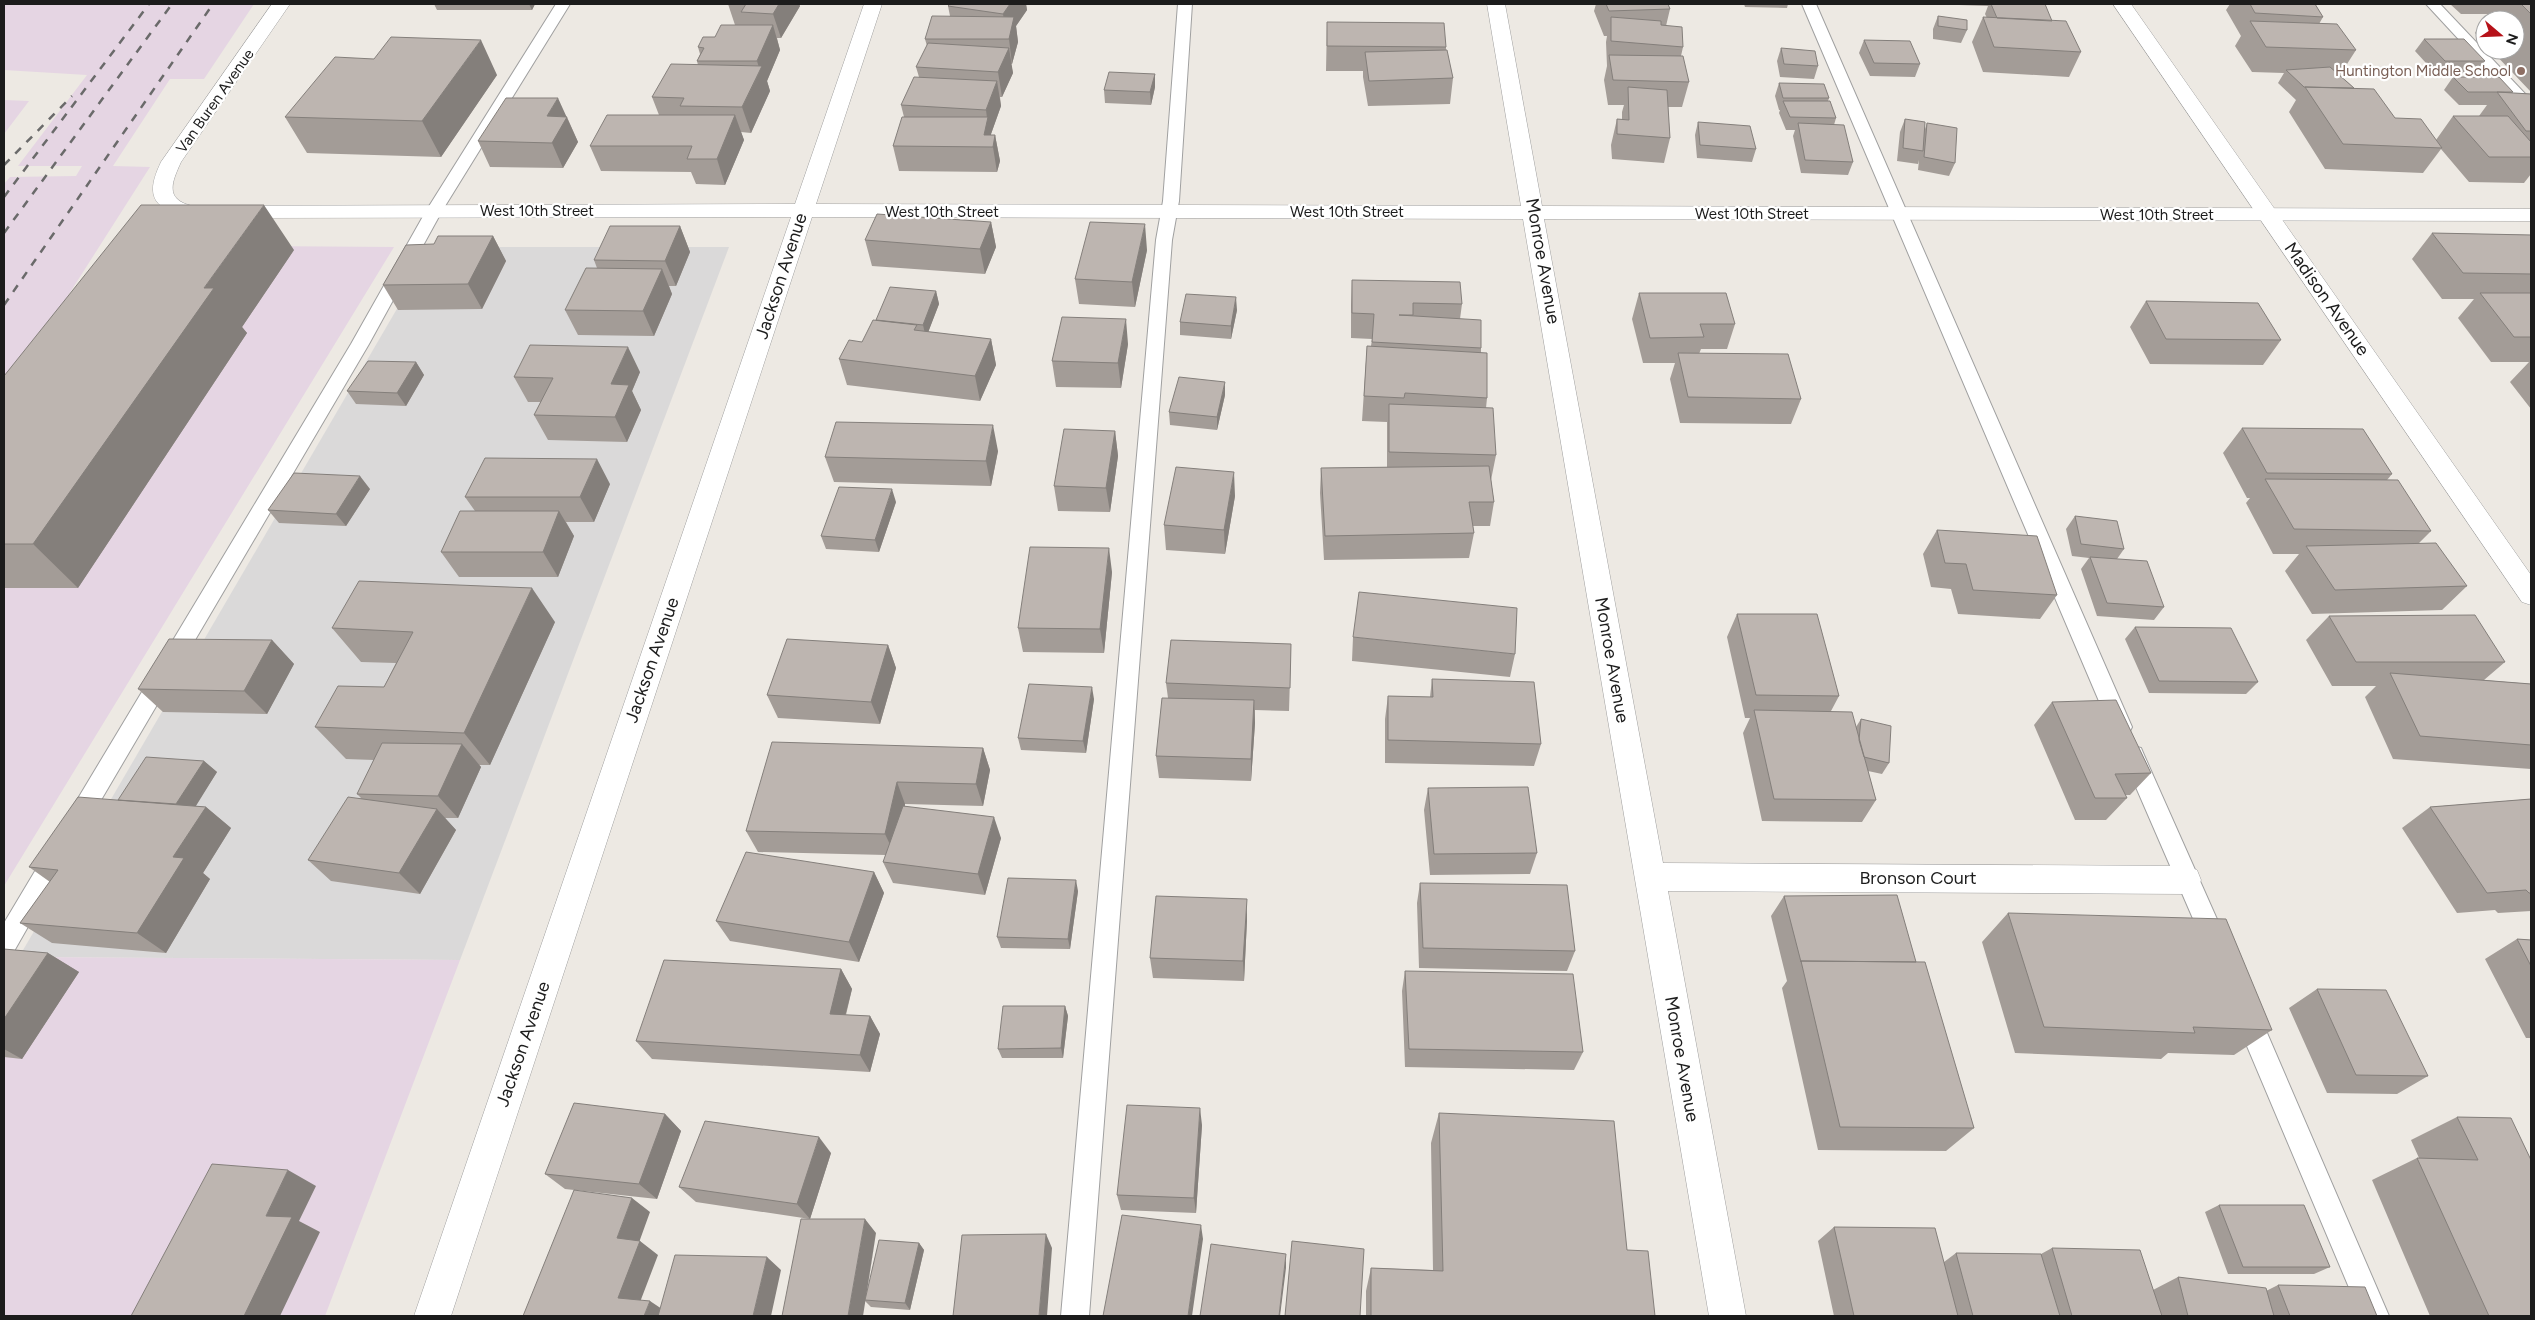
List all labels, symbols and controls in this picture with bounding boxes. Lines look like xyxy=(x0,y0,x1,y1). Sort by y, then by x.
north arrow xyxy=(2475,10,2525,60)
text: N xyxy=(2502,31,2522,47)
street label: Van Buren Avenue xyxy=(172,45,258,157)
place label: Huntington Middle School xyxy=(2335,62,2511,80)
marker: Huntington Middle School xyxy=(2515,65,2527,77)
street label: Monroe Avenue xyxy=(1521,196,1565,326)
street label: West 10th Street xyxy=(480,202,594,220)
street label: West 10th Street xyxy=(885,203,999,221)
street label: West 10th Street xyxy=(1290,203,1404,221)
street label: West 10th Street xyxy=(1695,205,1809,223)
street label: West 10th Street xyxy=(2100,206,2214,224)
street label: Jackson Avenue xyxy=(750,210,812,342)
street label: Madison Avenue xyxy=(2280,238,2374,360)
street label: Jackson Avenue xyxy=(620,594,684,726)
street label: Monroe Avenue xyxy=(1590,595,1634,725)
street label: Bronson Court xyxy=(1859,867,1977,889)
street label: Jackson Avenue xyxy=(491,978,555,1110)
street label: Monroe Avenue xyxy=(1660,994,1704,1124)

